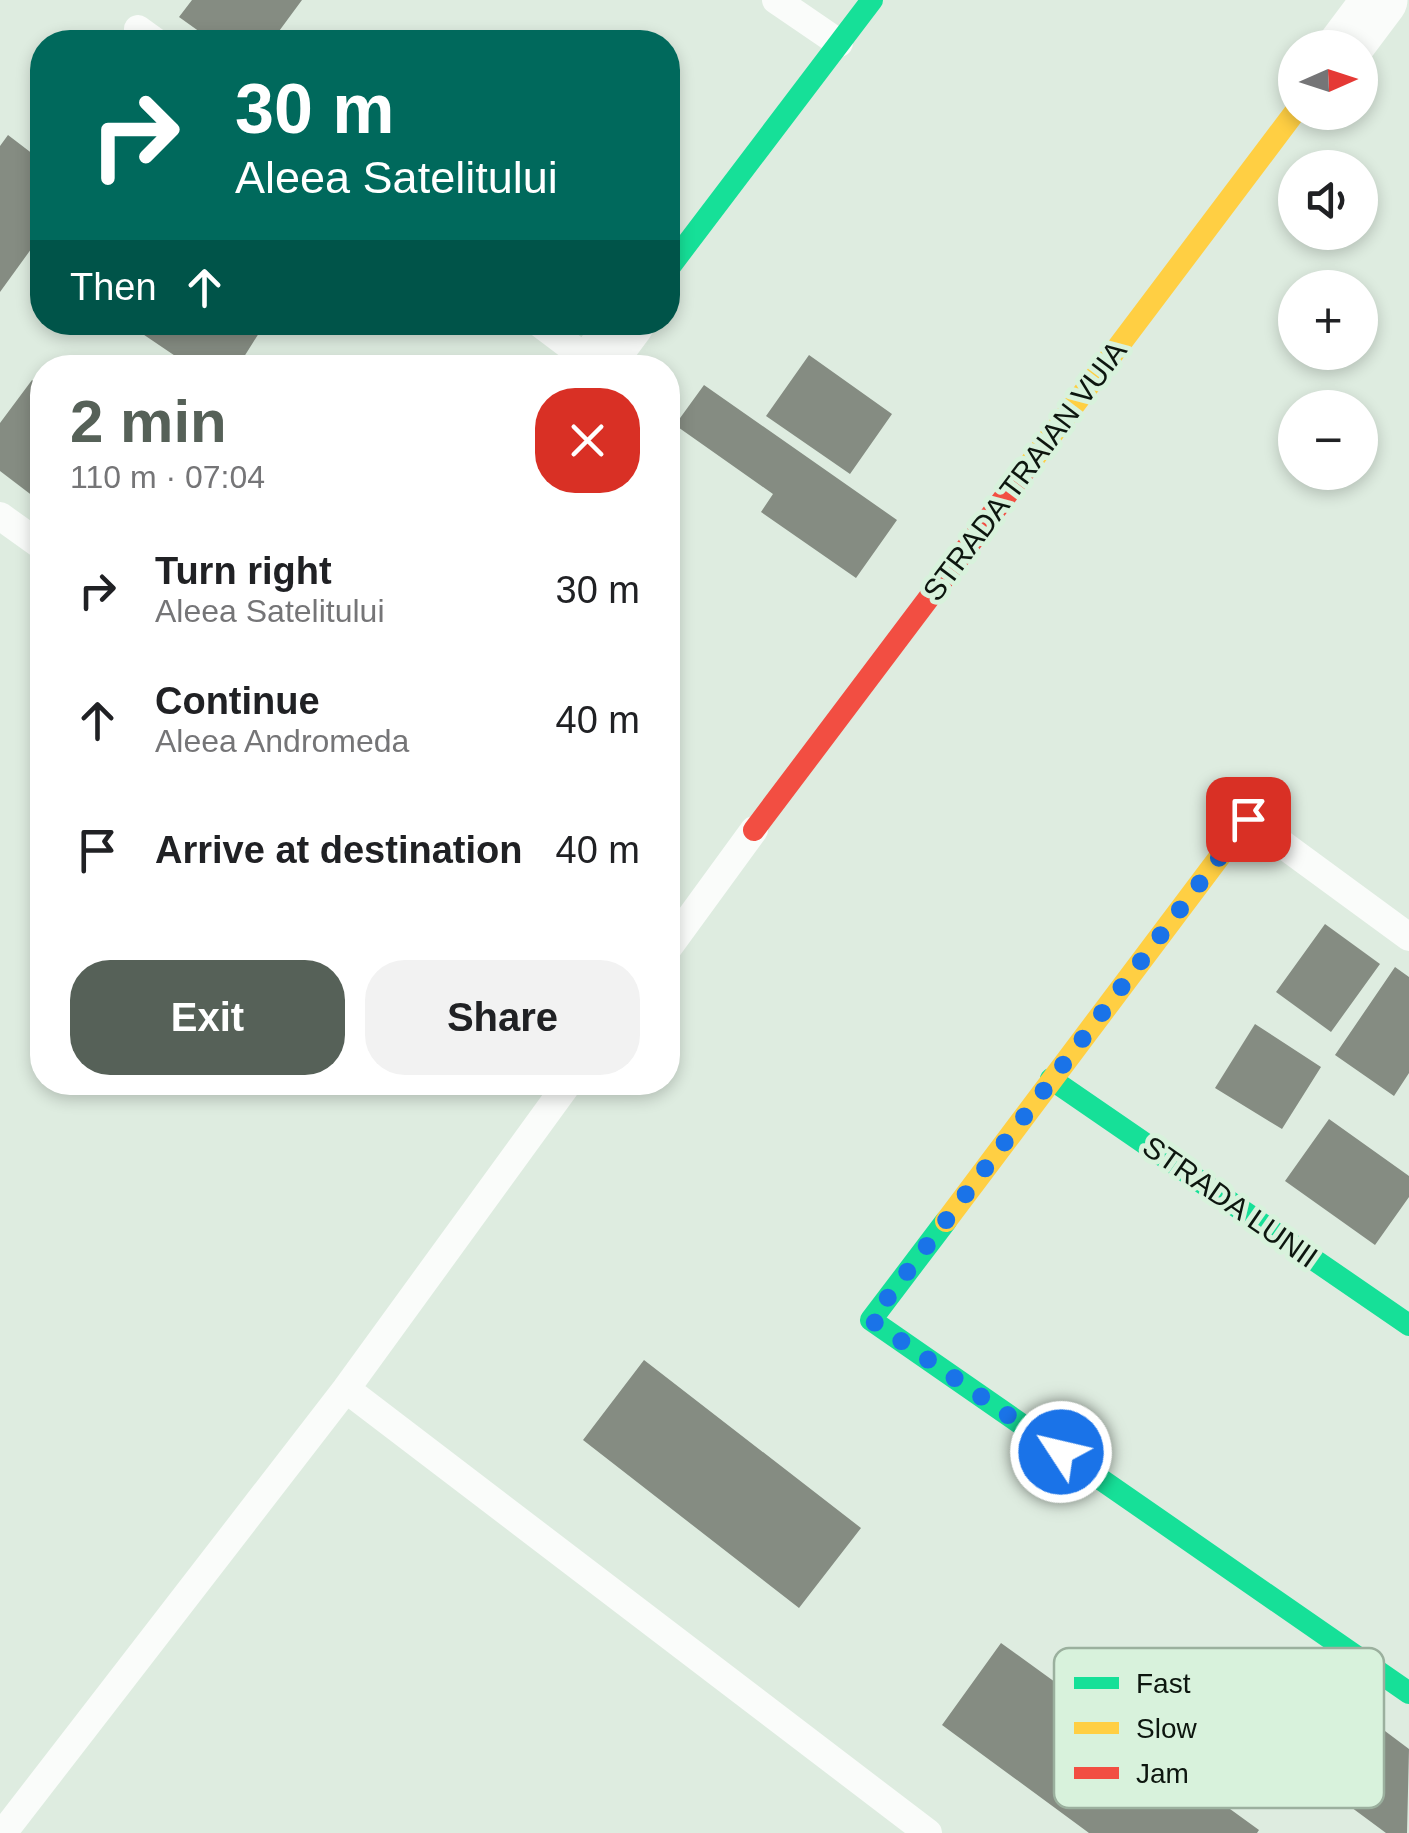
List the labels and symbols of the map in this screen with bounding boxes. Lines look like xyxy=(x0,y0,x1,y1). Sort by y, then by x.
north arrow xyxy=(1278,30,1378,130)
street label: STRADA TRAIAN VUIA xyxy=(916,335,1133,607)
pin xyxy=(1206,777,1291,862)
street label: STRADA LUNII xyxy=(1137,1129,1324,1274)
position arrow xyxy=(1009,1400,1113,1504)
legend xyxy=(1054,1648,1384,1808)
text: Fast xyxy=(1136,1668,1191,1699)
text: Slow xyxy=(1136,1713,1197,1744)
text: Jam xyxy=(1136,1758,1189,1789)

